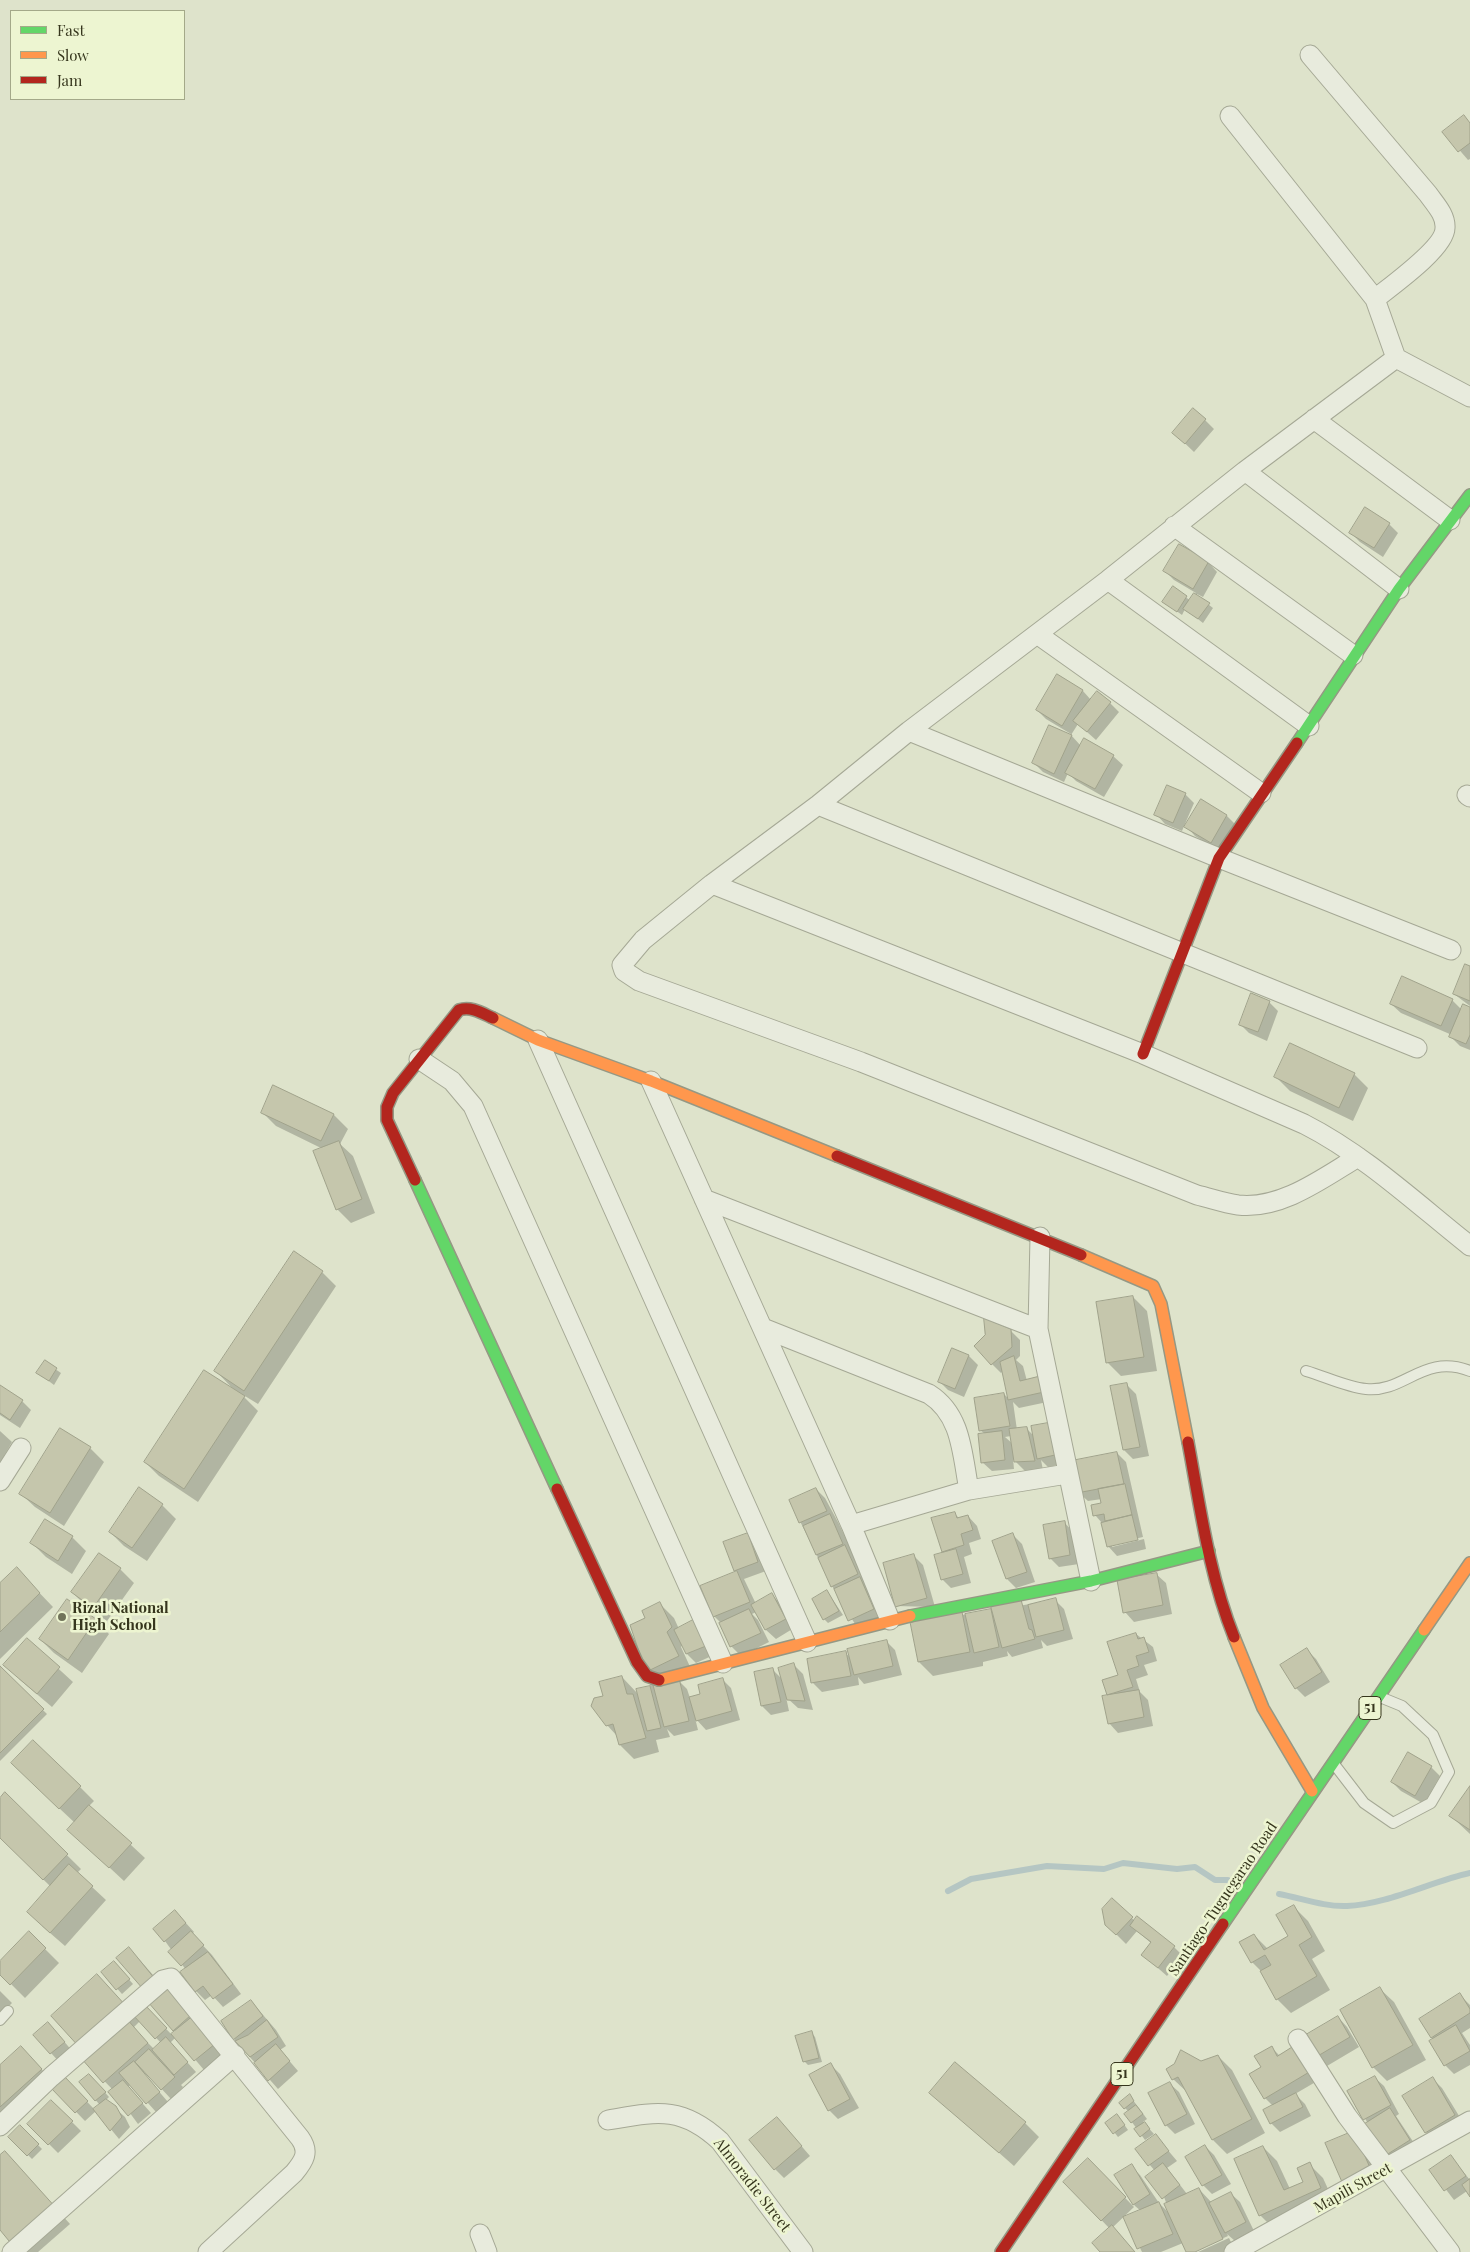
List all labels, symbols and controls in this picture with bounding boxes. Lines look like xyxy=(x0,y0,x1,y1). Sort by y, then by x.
legend xyxy=(10,10,185,100)
text: Fast xyxy=(57,20,85,40)
text: Slow xyxy=(57,45,89,65)
text: Jam xyxy=(57,70,82,90)
place label: Rizal National High School xyxy=(72,1599,169,1634)
marker: Rizal National High School xyxy=(56,1611,68,1623)
road number: 51 xyxy=(1359,1696,1381,1720)
street label: Santiago-Tuguegarao Road xyxy=(1165,1819,1281,1979)
road number: 51 xyxy=(1111,2062,1133,2086)
street label: Almoradie Street xyxy=(710,2134,794,2236)
street label: Mapili Street xyxy=(1311,2159,1395,2217)

